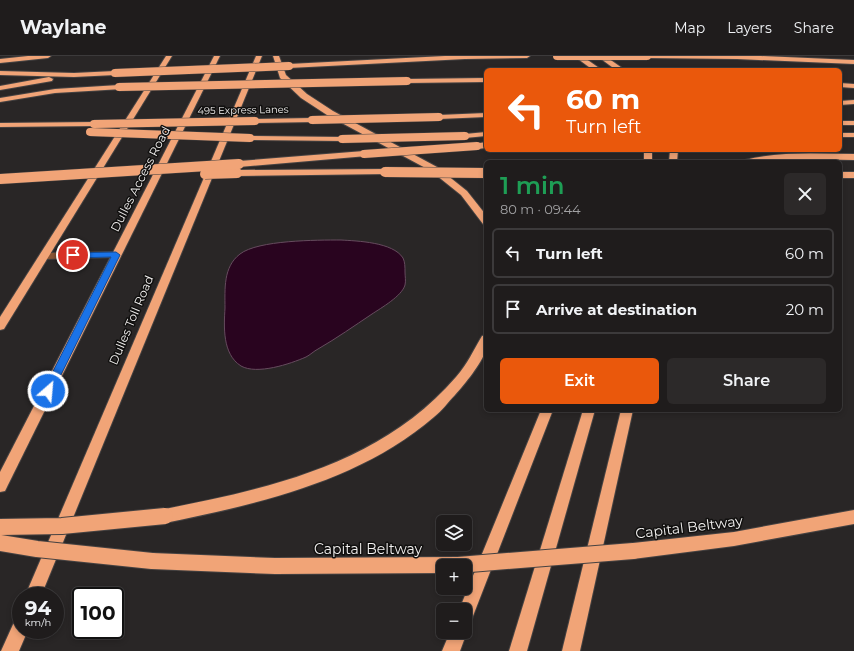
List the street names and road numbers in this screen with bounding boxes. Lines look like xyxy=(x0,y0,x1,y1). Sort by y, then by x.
street label: 495 Express Lanes xyxy=(197,103,289,117)
street label: Dulles Access Road xyxy=(107,124,173,234)
street label: Dulles Toll Road xyxy=(105,273,157,367)
street label: Capital Beltway xyxy=(634,511,744,543)
street label: Capital Beltway xyxy=(314,540,422,558)

